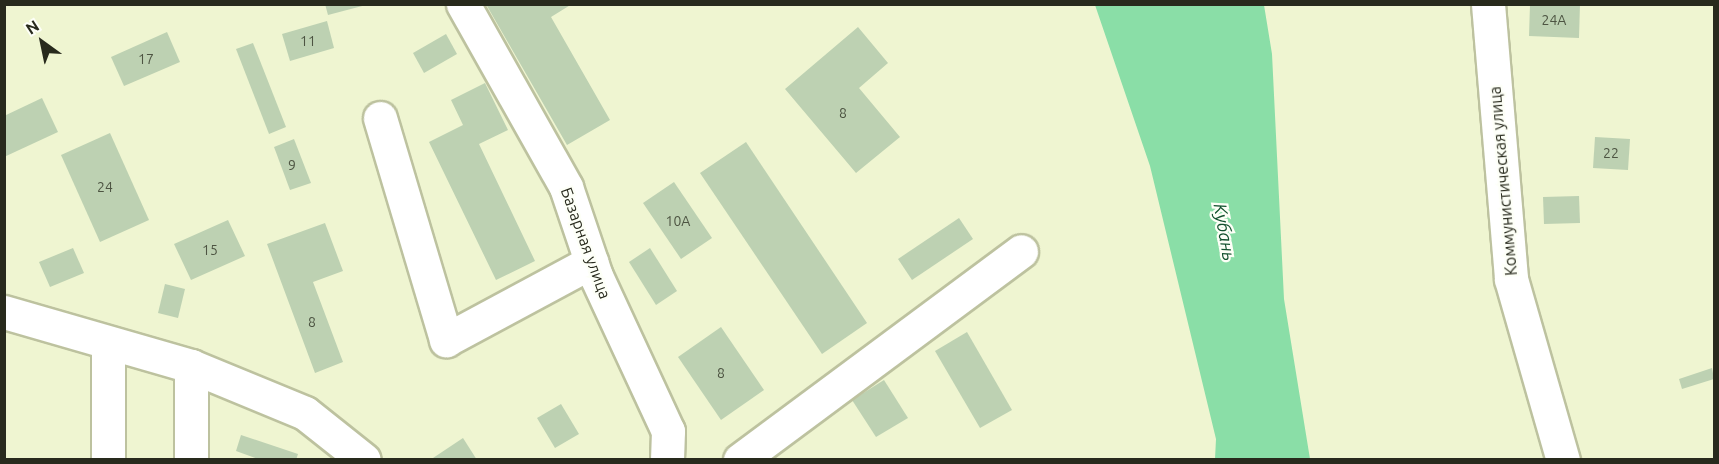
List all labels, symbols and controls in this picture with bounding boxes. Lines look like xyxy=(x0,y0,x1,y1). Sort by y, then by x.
north arrow xyxy=(12,12,72,72)
house number: 24А xyxy=(1542,12,1566,28)
text: N xyxy=(22,16,42,38)
house number: 11 xyxy=(300,33,316,49)
house number: 17 xyxy=(138,51,154,67)
street label: Коммунистическая улица xyxy=(1485,85,1521,277)
house number: 8 xyxy=(839,105,847,121)
house number: 22 xyxy=(1603,145,1619,161)
house number: 9 xyxy=(288,157,296,173)
house number: 24 xyxy=(97,179,113,195)
street label: Базарная улица xyxy=(557,185,615,301)
water label: Кубань xyxy=(1209,202,1241,262)
house number: 10А xyxy=(666,213,690,229)
house number: 15 xyxy=(202,242,218,258)
house number: 8 xyxy=(308,314,316,330)
house number: 8 xyxy=(717,365,725,381)

